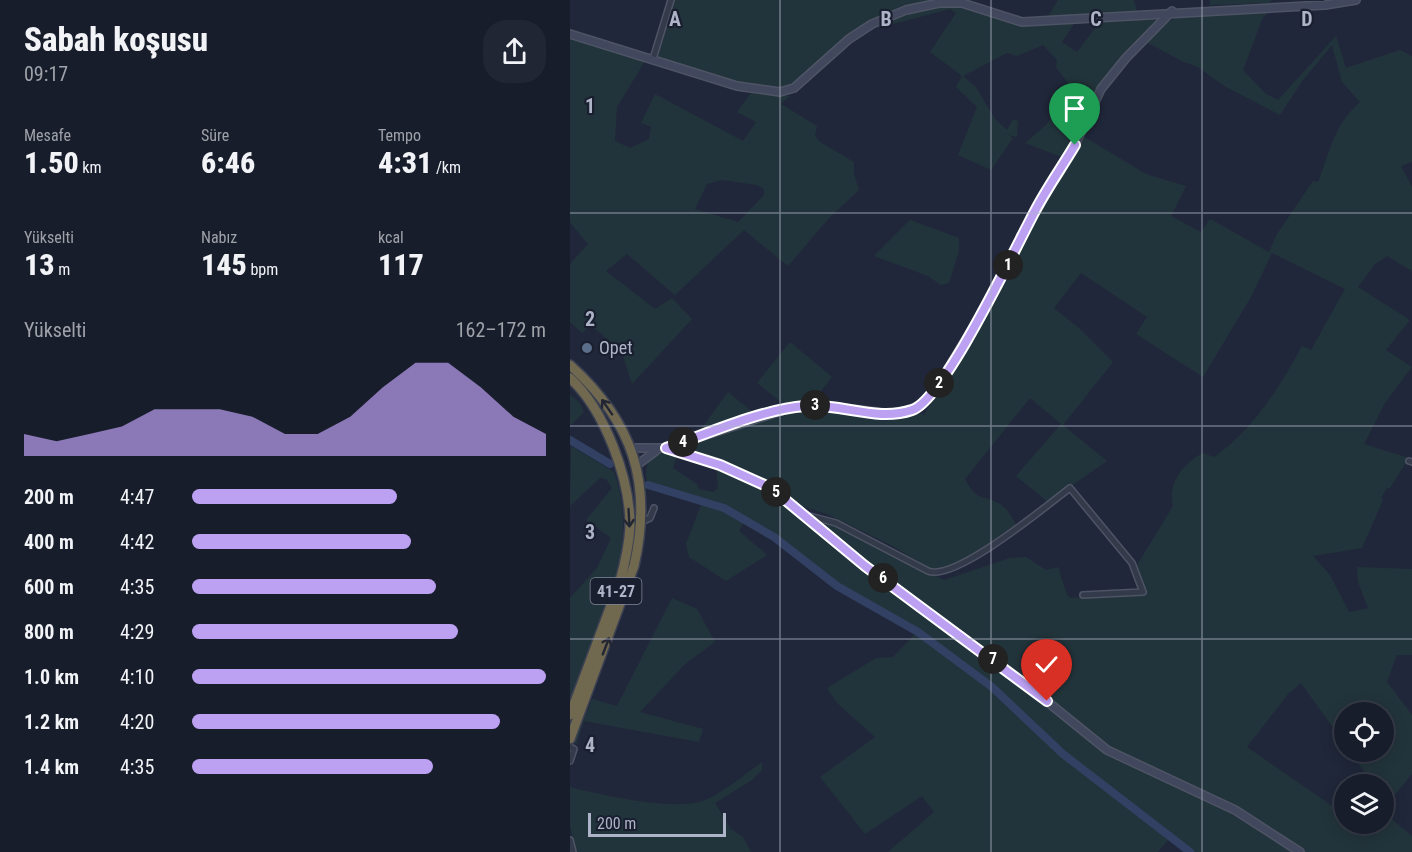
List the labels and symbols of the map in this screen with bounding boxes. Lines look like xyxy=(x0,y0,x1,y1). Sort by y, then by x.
text: A xyxy=(669,7,681,31)
text: B xyxy=(880,7,892,31)
text: C xyxy=(1090,7,1102,31)
text: D xyxy=(1301,7,1313,31)
pin xyxy=(1049,83,1100,145)
text: 1 xyxy=(585,94,595,118)
pin: 1 xyxy=(993,250,1023,280)
text: 2 xyxy=(585,307,595,331)
place label: Opet xyxy=(599,337,632,358)
marker: Opet xyxy=(580,341,594,355)
pin: 2 xyxy=(924,368,954,398)
pin: 3 xyxy=(800,390,830,420)
one-way arrow xyxy=(601,399,613,416)
pin: 4 xyxy=(668,427,698,457)
pin: 5 xyxy=(761,477,791,507)
one-way arrow xyxy=(623,508,635,528)
text: 3 xyxy=(585,520,595,544)
pin: 6 xyxy=(868,563,898,593)
road number: 41-27 xyxy=(590,578,642,604)
one-way arrow xyxy=(601,637,612,655)
pin xyxy=(1021,639,1072,701)
pin: 7 xyxy=(978,644,1008,674)
text: 4 xyxy=(585,733,595,757)
scale bar xyxy=(588,810,726,838)

